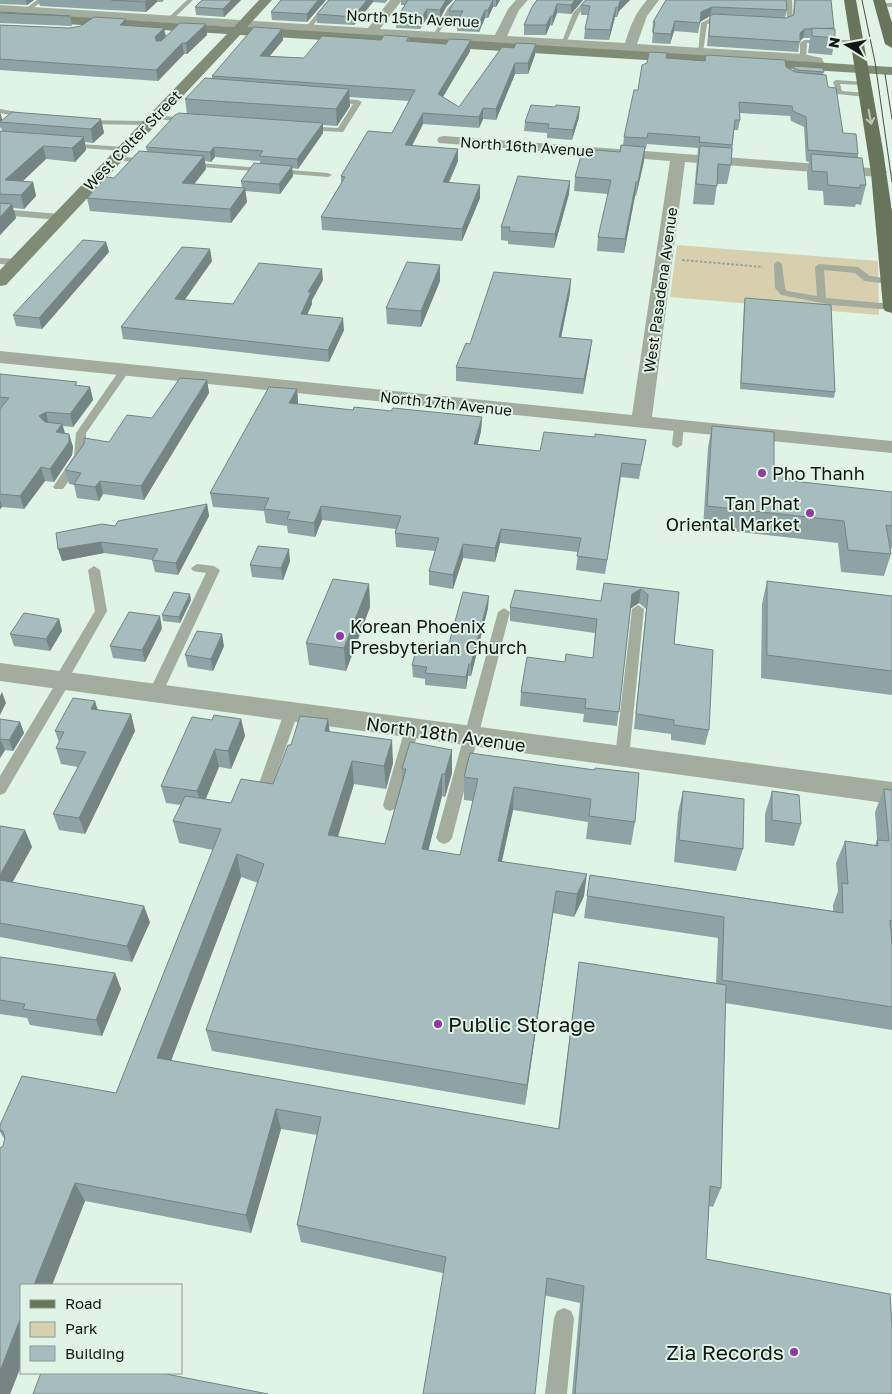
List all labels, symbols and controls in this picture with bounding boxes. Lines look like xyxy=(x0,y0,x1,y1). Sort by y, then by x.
street label: North 15th Avenue xyxy=(346,6,480,30)
north arrow xyxy=(822,20,872,70)
text: N xyxy=(824,36,843,49)
street label: West Colter Street xyxy=(79,86,185,194)
one-way arrow xyxy=(866,108,875,124)
street label: North 16th Avenue xyxy=(460,132,595,160)
street label: West Pasadena Avenue xyxy=(639,206,681,374)
street label: North 17th Avenue xyxy=(379,387,513,419)
place label: Pho Thanh xyxy=(772,462,865,484)
marker: Pho Thanh xyxy=(756,467,768,479)
place label: Tan Phat Oriental Market xyxy=(666,492,800,535)
marker: Tan Phat Oriental Market xyxy=(804,507,816,519)
place label: Korean Phoenix Presbyterian Church xyxy=(350,615,527,658)
marker: Korean Phoenix Presbyterian Church xyxy=(334,630,346,642)
street label: North 18th Avenue xyxy=(365,712,527,756)
place label: Public Storage xyxy=(448,1011,595,1037)
marker: Public Storage xyxy=(432,1018,444,1030)
legend xyxy=(20,1284,182,1374)
text: Road xyxy=(65,1294,102,1312)
text: Park xyxy=(65,1319,98,1337)
place label: Zia Records xyxy=(666,1339,784,1365)
text: Building xyxy=(65,1344,125,1362)
marker: Zia Records xyxy=(788,1346,800,1358)

